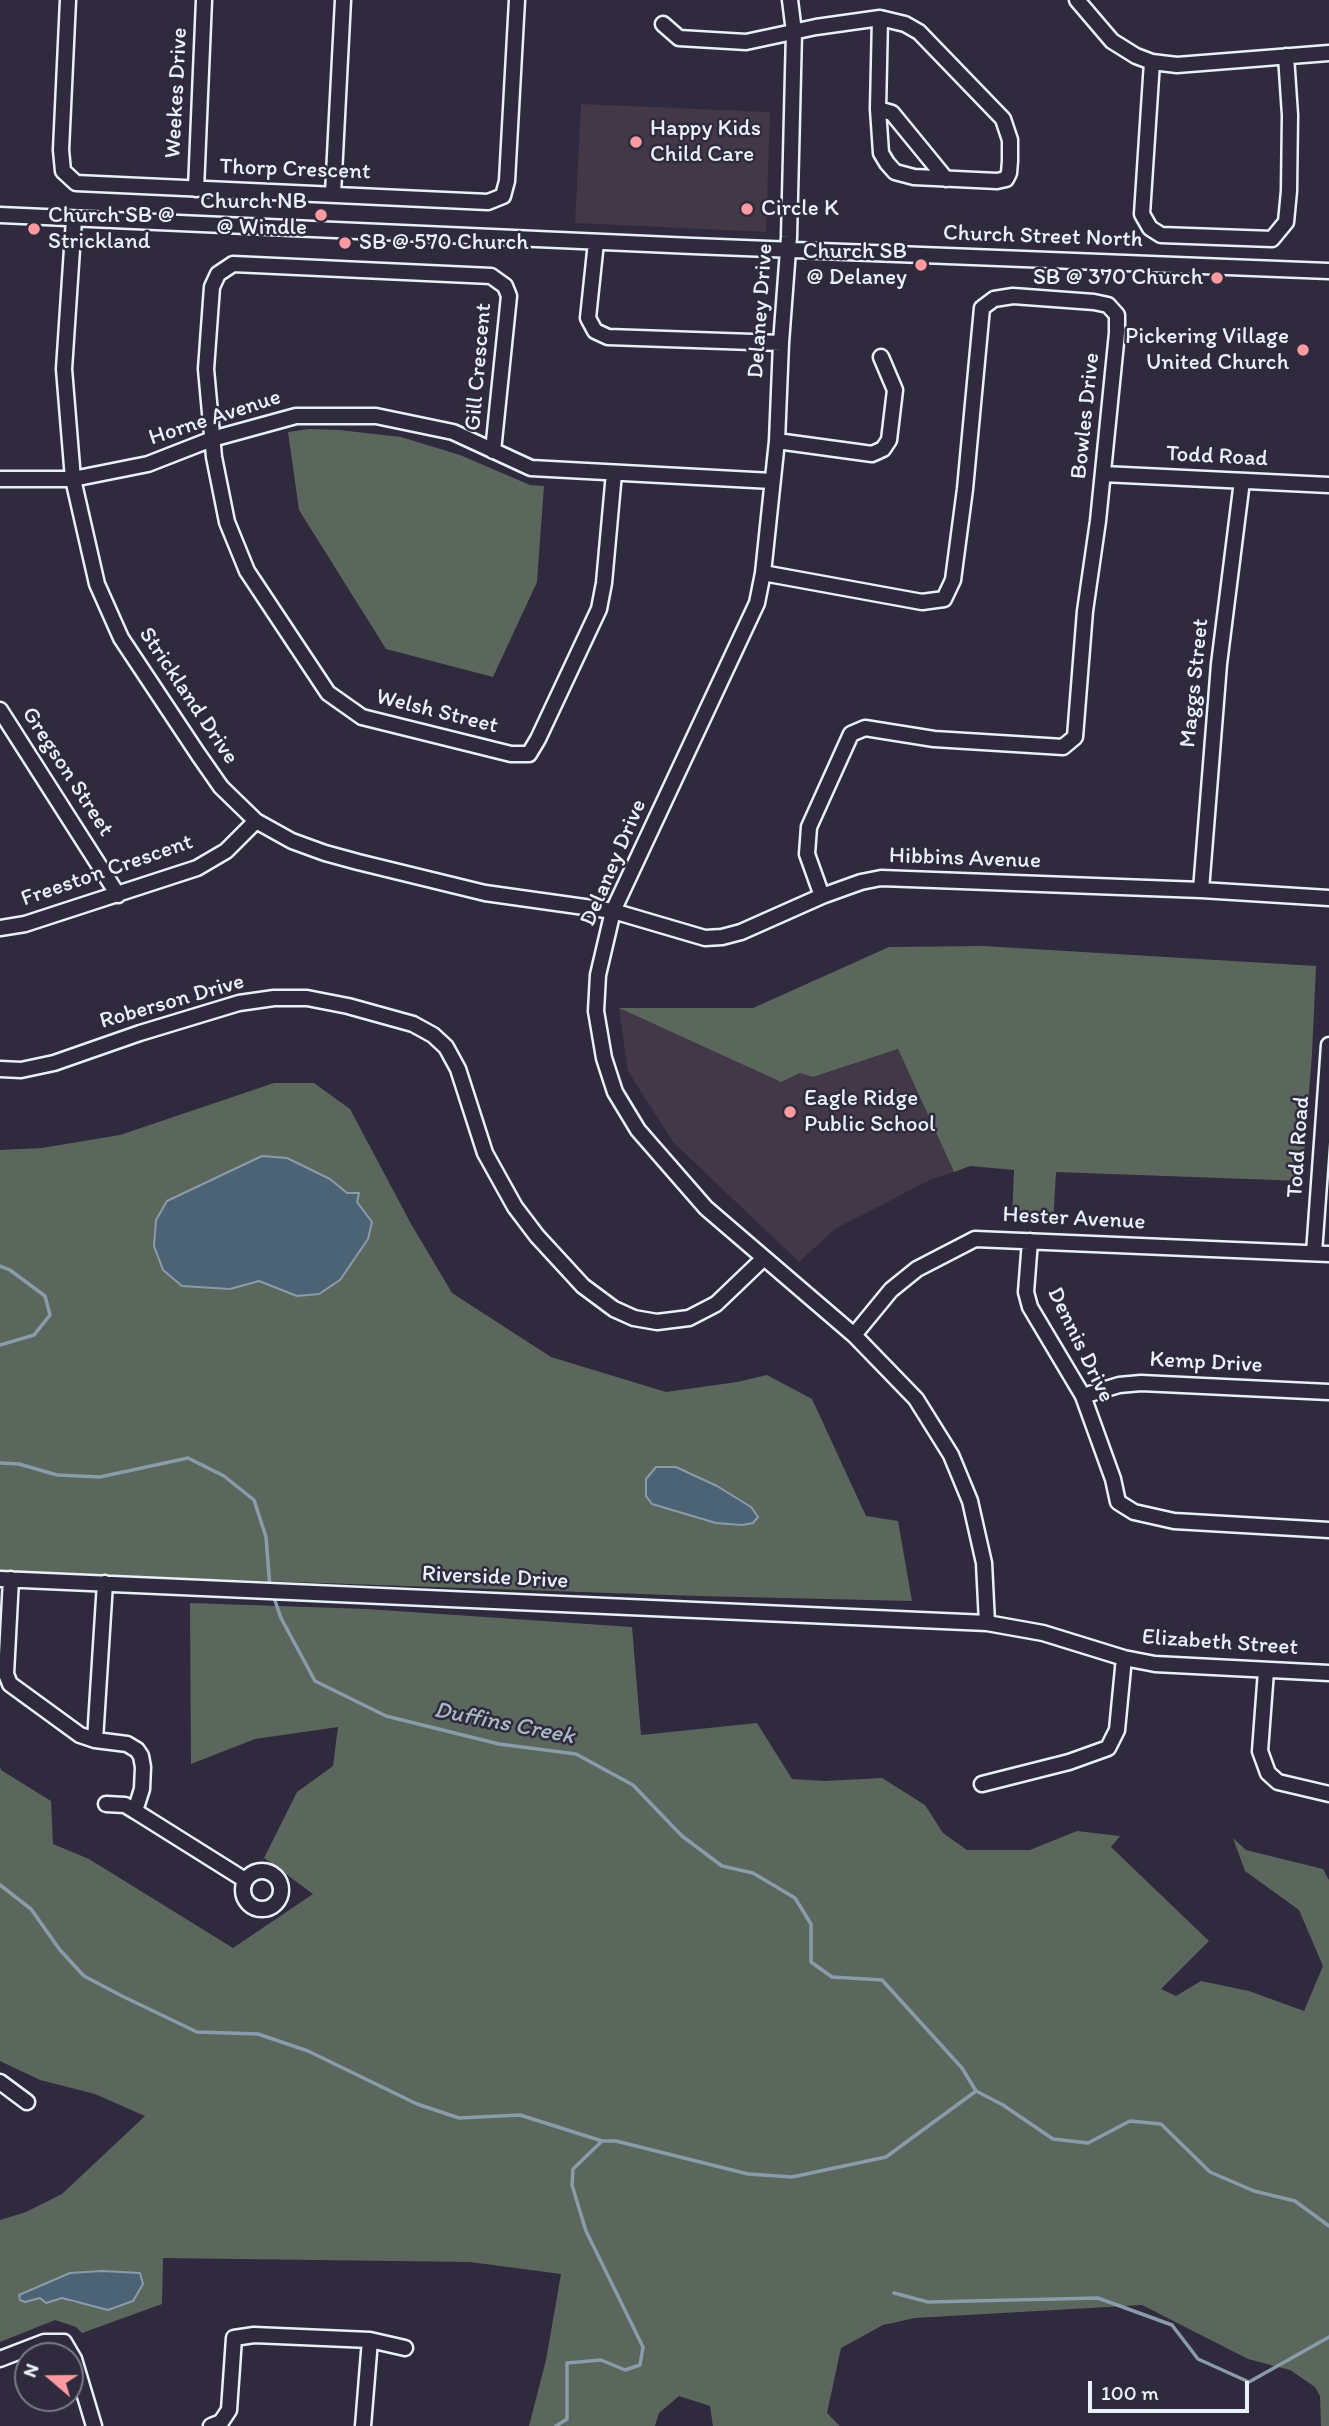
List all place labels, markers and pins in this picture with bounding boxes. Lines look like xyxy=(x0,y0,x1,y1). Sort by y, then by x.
place label: Happy Kids Child Care xyxy=(650,115,761,169)
marker: Happy Kids Child Care xyxy=(628,134,644,150)
place label: Church NB @ Windle xyxy=(200,188,307,242)
place label: Circle K xyxy=(761,195,839,223)
marker: Circle K xyxy=(739,201,755,217)
place label: Church SB @ Strickland xyxy=(48,202,175,256)
marker: Church NB @ Windle xyxy=(313,207,329,223)
marker: Church SB @ Strickland xyxy=(26,221,42,237)
place label: SB @ 570 Church xyxy=(359,229,529,257)
marker: SB @ 570 Church xyxy=(337,235,353,251)
place label: Church SB @ Delaney xyxy=(803,238,907,292)
marker: Church SB @ Delaney xyxy=(913,257,929,273)
place label: SB @ 370 Church xyxy=(1033,264,1203,292)
marker: SB @ 370 Church xyxy=(1209,270,1225,286)
place label: Pickering Village United Church xyxy=(1125,323,1289,377)
marker: Pickering Village United Church xyxy=(1295,342,1311,358)
place label: Eagle Ridge Public School xyxy=(804,1085,936,1139)
marker: Eagle Ridge Public School xyxy=(782,1104,798,1120)

